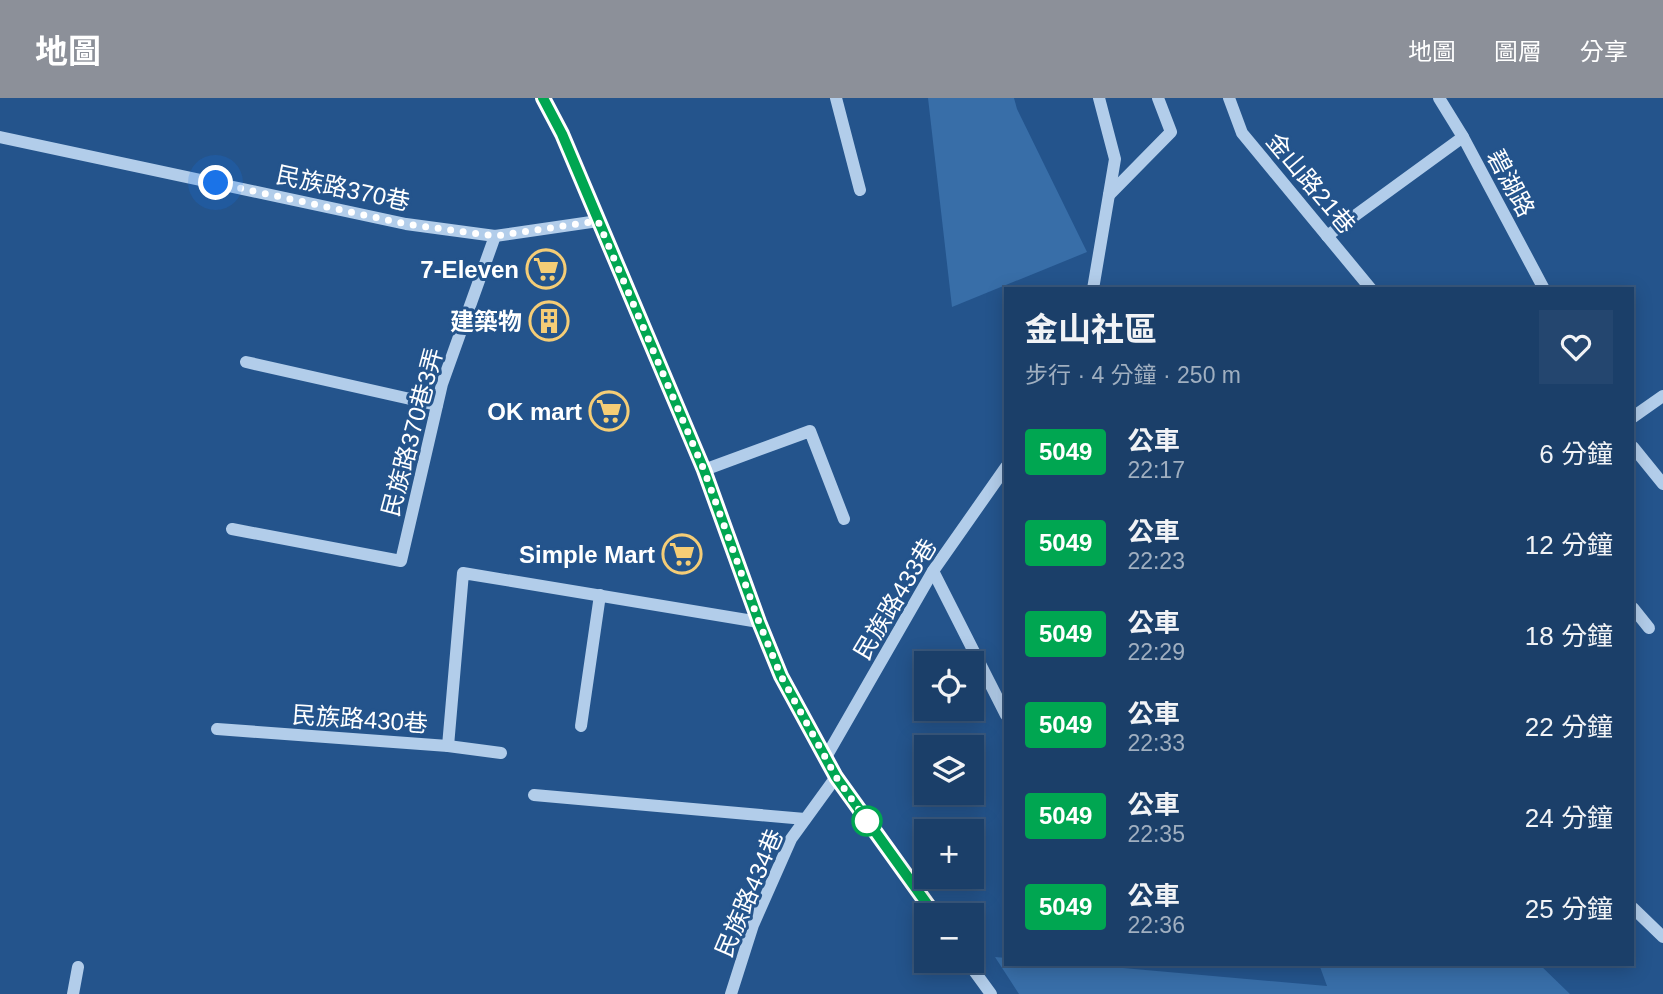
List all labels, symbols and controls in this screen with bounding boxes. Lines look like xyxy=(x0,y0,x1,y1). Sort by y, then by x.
text: 地圖 xyxy=(35,33,101,70)
text: 地圖 xyxy=(1408,38,1456,65)
text: 圖層 xyxy=(1494,38,1542,65)
text: 分享 xyxy=(1580,38,1628,65)
street label: 金山路21巷 xyxy=(1261,127,1361,239)
street label: 碧湖路 xyxy=(1482,145,1540,221)
street label: 民族路370巷 xyxy=(274,161,412,215)
your location xyxy=(198,165,233,200)
supermarket icon: 7-Eleven xyxy=(525,248,567,290)
place label: 7-Eleven xyxy=(420,256,519,283)
building icon: 建築物 xyxy=(528,300,570,342)
place label: 建築物 xyxy=(450,308,522,335)
button: heart xyxy=(1539,310,1613,384)
text: 金山社區 xyxy=(1025,311,1157,348)
street label: 民族路370巷3弄 xyxy=(377,345,447,519)
text: 步行 · 4 分鐘 · 250 m xyxy=(1025,362,1241,388)
supermarket icon: OK mart xyxy=(588,390,630,432)
place label: OK mart xyxy=(487,398,582,425)
text: 公車 xyxy=(1127,426,1179,456)
text: 5049 xyxy=(1039,438,1092,465)
text: 6 分鐘 xyxy=(1539,439,1613,469)
text: 22:17 xyxy=(1127,457,1185,483)
text: 公車 xyxy=(1127,517,1179,547)
text: 5049 xyxy=(1039,529,1092,556)
text: 12 分鐘 xyxy=(1525,530,1613,560)
supermarket icon: Simple Mart xyxy=(661,533,703,575)
street label: 民族路433巷 xyxy=(848,534,942,664)
place label: Simple Mart xyxy=(519,541,655,568)
text: 22:23 xyxy=(1127,548,1185,574)
text: 公車 xyxy=(1127,608,1179,638)
text: 5049 xyxy=(1039,620,1092,647)
text: 18 分鐘 xyxy=(1525,621,1613,651)
text: 22:29 xyxy=(1127,639,1185,665)
map controls xyxy=(914,651,984,973)
button: locate xyxy=(914,651,984,721)
text: 公車 xyxy=(1127,699,1179,729)
street label: 民族路430巷 xyxy=(291,701,429,737)
text: 5049 xyxy=(1039,711,1092,738)
text: 22 分鐘 xyxy=(1525,712,1613,742)
text: 22:33 xyxy=(1127,730,1185,756)
button: layers xyxy=(914,735,984,805)
text: 公車 xyxy=(1127,790,1179,820)
text: 5049 xyxy=(1039,802,1092,829)
text: 24 分鐘 xyxy=(1525,803,1613,833)
unlabelled marker xyxy=(852,806,882,836)
button: + xyxy=(914,819,984,889)
text: 22:35 xyxy=(1127,821,1185,847)
street label: 民族路434巷 xyxy=(710,825,788,961)
text: 公車 xyxy=(1127,881,1179,911)
text: 5049 xyxy=(1039,893,1092,920)
text: 25 分鐘 xyxy=(1525,894,1613,924)
button: − xyxy=(914,903,984,973)
text: 22:36 xyxy=(1127,912,1185,938)

